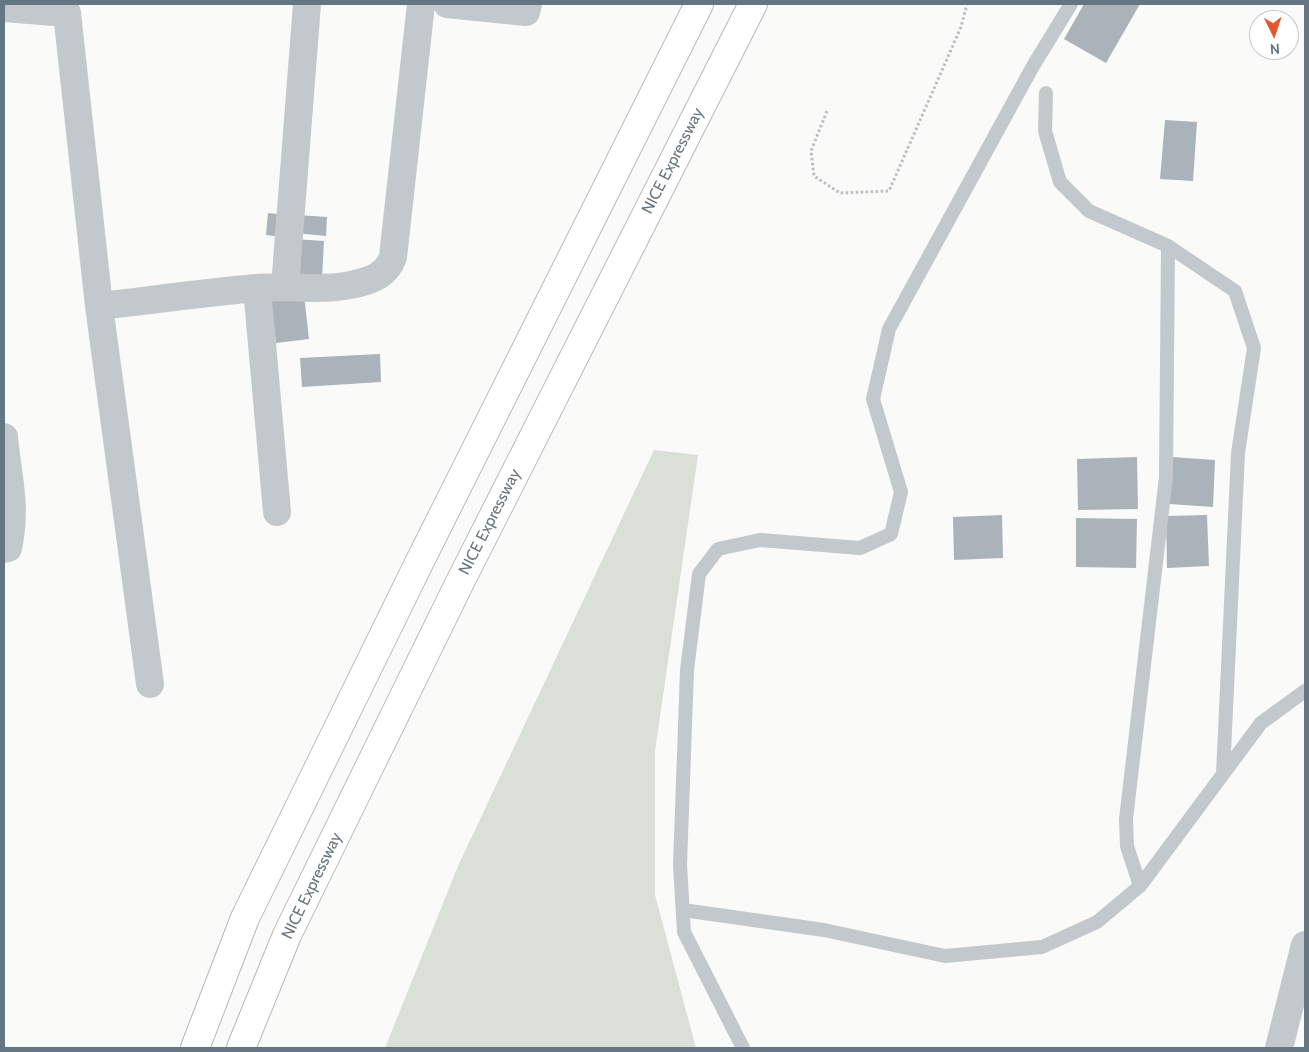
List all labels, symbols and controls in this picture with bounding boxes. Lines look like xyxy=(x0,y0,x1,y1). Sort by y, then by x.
north arrow xyxy=(1249,10,1299,60)
text: N xyxy=(1269,40,1281,58)
street label: NICE Expressway xyxy=(638,105,708,217)
street label: NICE Expressway xyxy=(455,466,525,578)
street label: NICE Expressway xyxy=(278,830,346,942)

